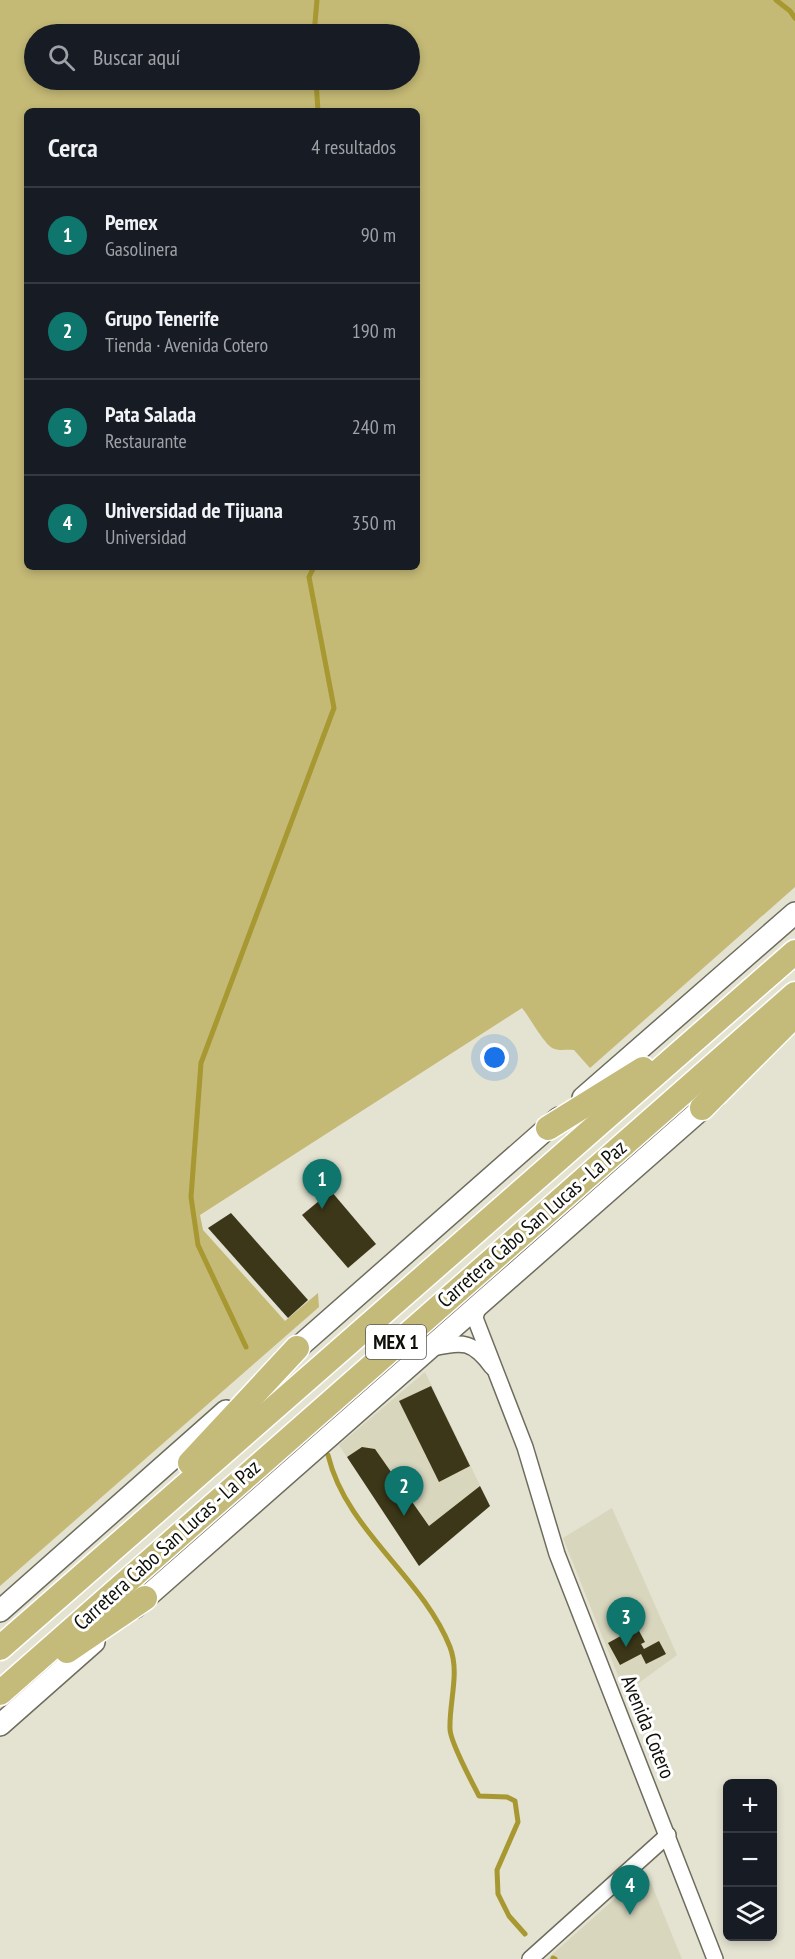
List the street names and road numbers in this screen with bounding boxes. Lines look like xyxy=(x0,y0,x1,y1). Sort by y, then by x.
street label: Carretera Cabo San Lucas - La Paz xyxy=(431,1134,632,1313)
road number: MEX 1 xyxy=(366,1325,426,1359)
street label: Carretera Cabo San Lucas - La Paz xyxy=(68,1454,266,1636)
street label: Avenida Cotero xyxy=(616,1671,681,1782)

